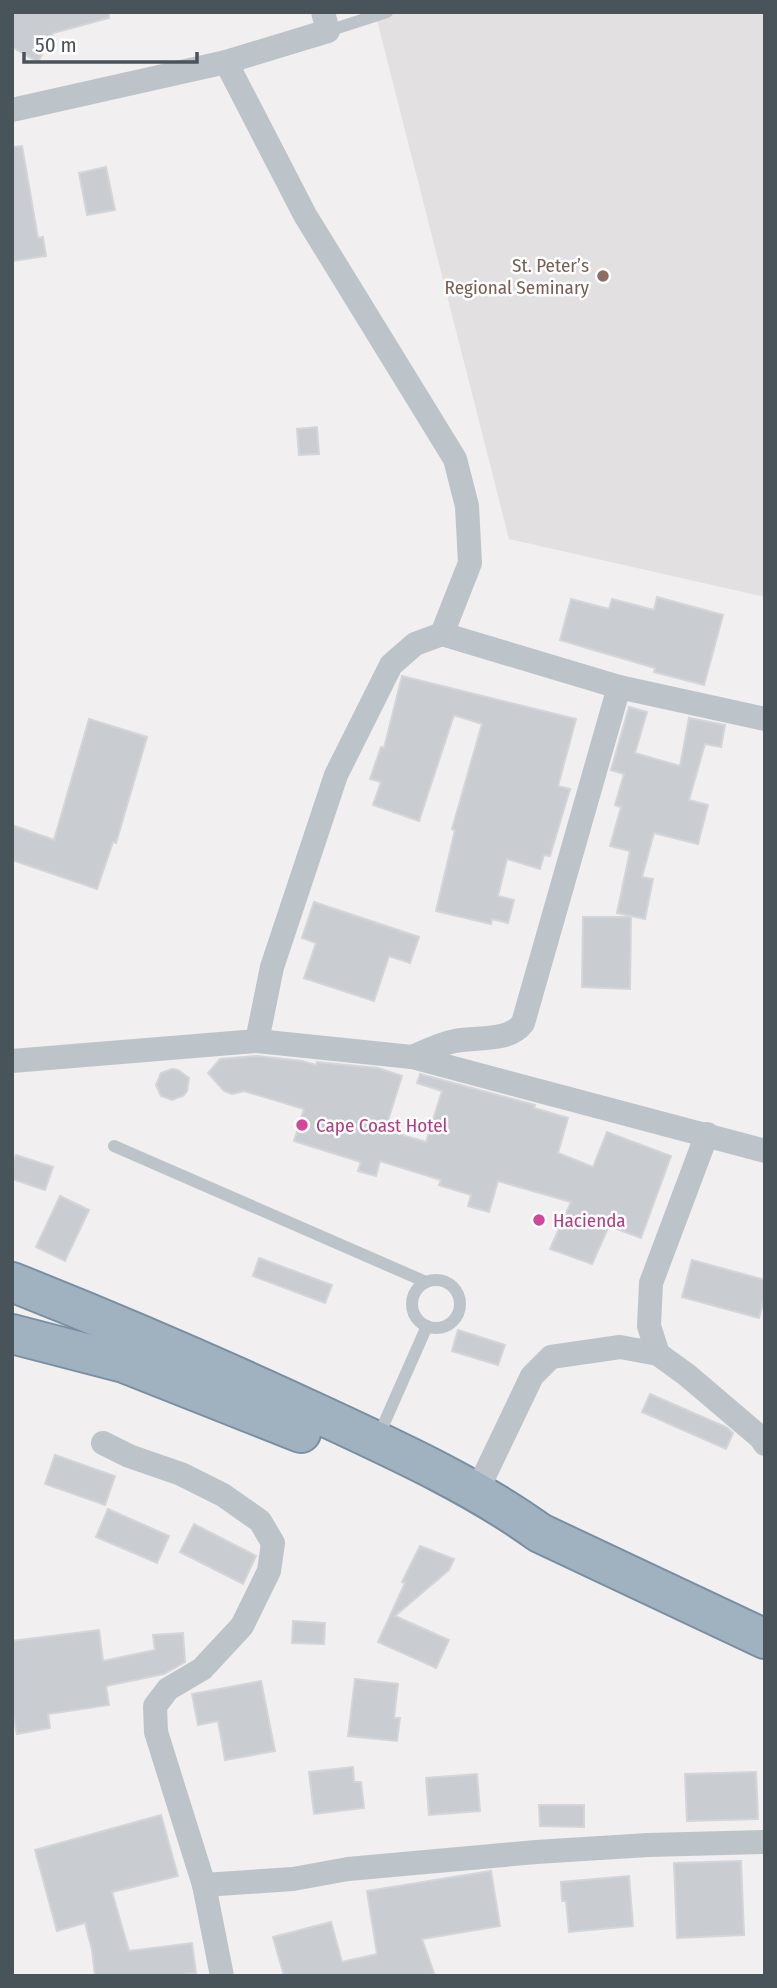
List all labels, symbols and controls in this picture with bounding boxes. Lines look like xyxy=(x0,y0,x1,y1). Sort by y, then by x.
scale bar xyxy=(24,21,198,65)
text: 50 m xyxy=(35,32,77,58)
place label: St. Peter’s Regional Seminary xyxy=(445,254,590,299)
marker: St. Peter’s Regional Seminary xyxy=(595,268,611,284)
place label: Cape Coast Hotel xyxy=(316,1114,448,1137)
marker: Cape Coast Hotel xyxy=(294,1117,310,1133)
place label: Hacienda xyxy=(553,1209,626,1232)
marker: Hacienda xyxy=(531,1212,547,1228)

